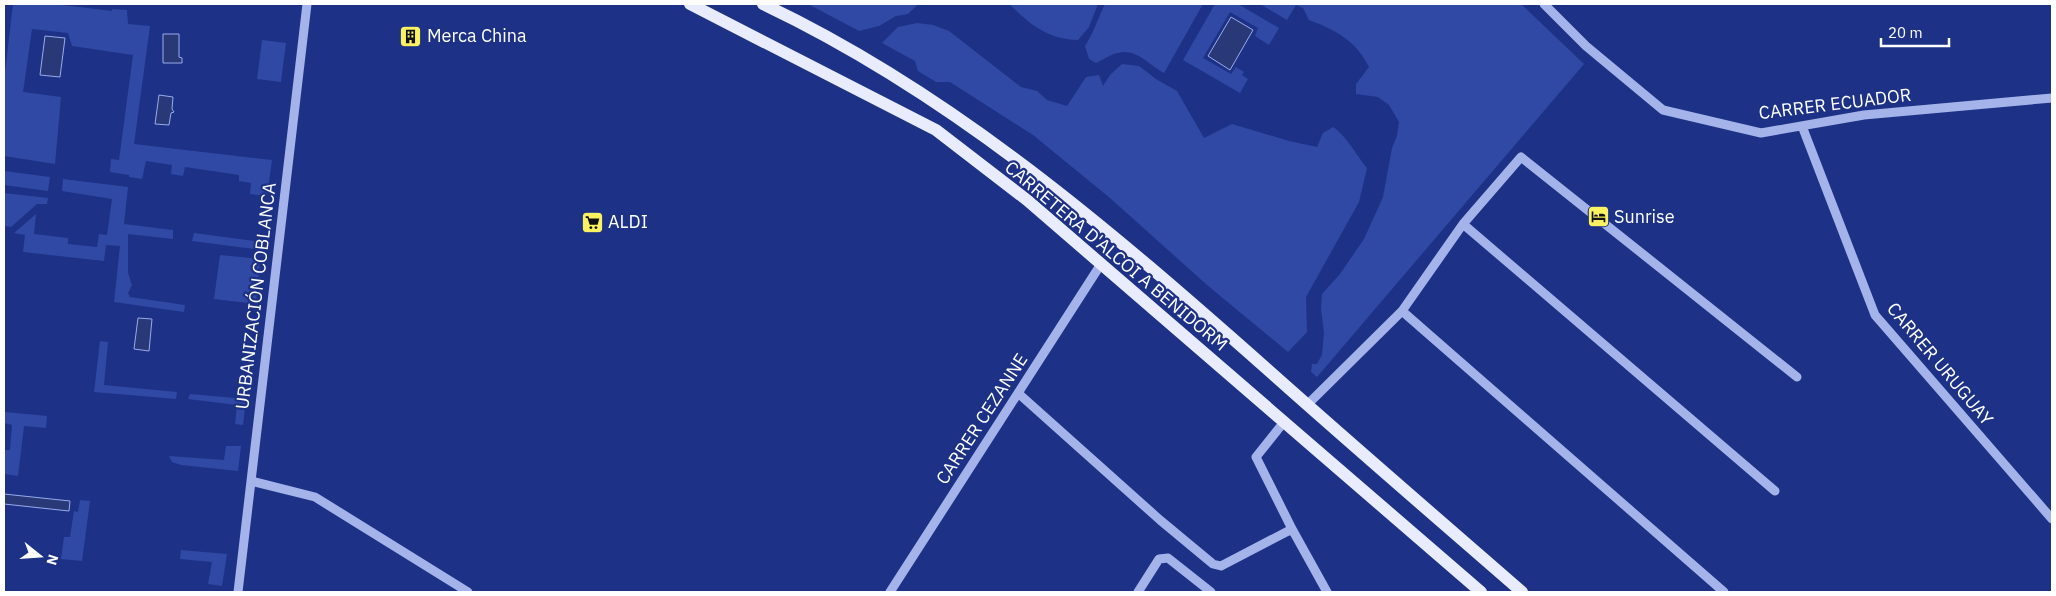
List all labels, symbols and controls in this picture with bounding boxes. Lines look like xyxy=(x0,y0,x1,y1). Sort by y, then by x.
scale bar xyxy=(1881,15,1948,47)
text: 20 m xyxy=(1888,23,1923,42)
building icon: Merca China xyxy=(399,24,423,48)
place label: Merca China xyxy=(427,24,527,47)
street label: CARRER ECUADOR xyxy=(1757,83,1913,124)
street label: CARRETERA D'ALCOI A BENIDORM xyxy=(1000,156,1232,356)
street label: URBANIZACIÓN COBLANCA xyxy=(230,181,281,411)
hotel icon: Sunrise xyxy=(1586,205,1610,229)
place label: Sunrise xyxy=(1614,205,1675,228)
supermarket icon: ALDI xyxy=(580,210,604,234)
place label: ALDI xyxy=(608,210,648,233)
street label: CARRER URUGUAY xyxy=(1882,298,1999,430)
street label: CARRER CEZANNE xyxy=(931,349,1033,489)
north arrow xyxy=(15,531,65,581)
text: N xyxy=(42,552,63,567)

